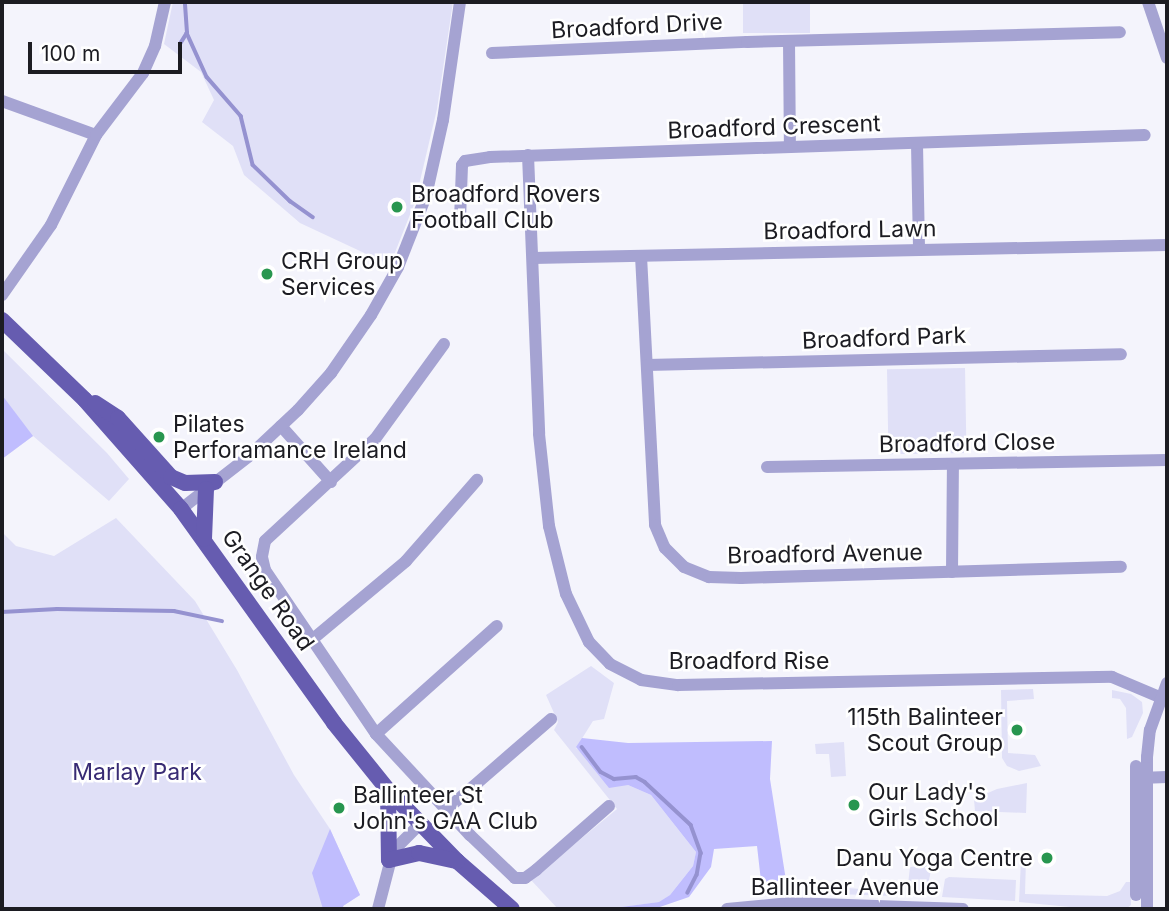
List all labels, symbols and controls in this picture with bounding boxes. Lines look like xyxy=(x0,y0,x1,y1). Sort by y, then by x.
street label: Broadford Drive xyxy=(550,8,724,44)
scale bar xyxy=(32,28,186,72)
text: 100 m xyxy=(41,41,100,66)
street label: Broadford Crescent xyxy=(667,109,881,145)
place label: Broadford Rovers Football Club xyxy=(411,180,600,234)
marker: Broadford Rovers Football Club xyxy=(389,199,405,215)
street label: Broadford Lawn xyxy=(763,215,937,245)
place label: CRH Group Services xyxy=(281,247,403,301)
marker: CRH Group Services xyxy=(259,266,275,282)
street label: Broadford Park xyxy=(802,321,966,355)
place label: Pilates Perforamance Ireland xyxy=(173,410,407,464)
street label: Broadford Close xyxy=(879,428,1055,458)
marker: Pilates Perforamance Ireland xyxy=(151,429,167,445)
street label: Grange Road xyxy=(216,524,320,656)
street label: Broadford Avenue xyxy=(727,538,923,570)
street label: Broadford Rise xyxy=(669,647,829,675)
place label: 115th Balinteer Scout Group xyxy=(847,703,1003,757)
marker: 115th Balinteer Scout Group xyxy=(1009,722,1025,738)
park label: Marlay Park xyxy=(72,758,202,786)
place label: Our Lady's Girls School xyxy=(868,778,999,832)
place label: Ballinteer St John's GAA Club xyxy=(353,781,538,835)
marker: Our Lady's Girls School xyxy=(846,797,862,813)
marker: Ballinteer St John's GAA Club xyxy=(331,800,347,816)
place label: Danu Yoga Centre xyxy=(836,844,1033,872)
marker: Danu Yoga Centre xyxy=(1039,850,1055,866)
street label: Ballinteer Avenue xyxy=(751,873,939,901)

